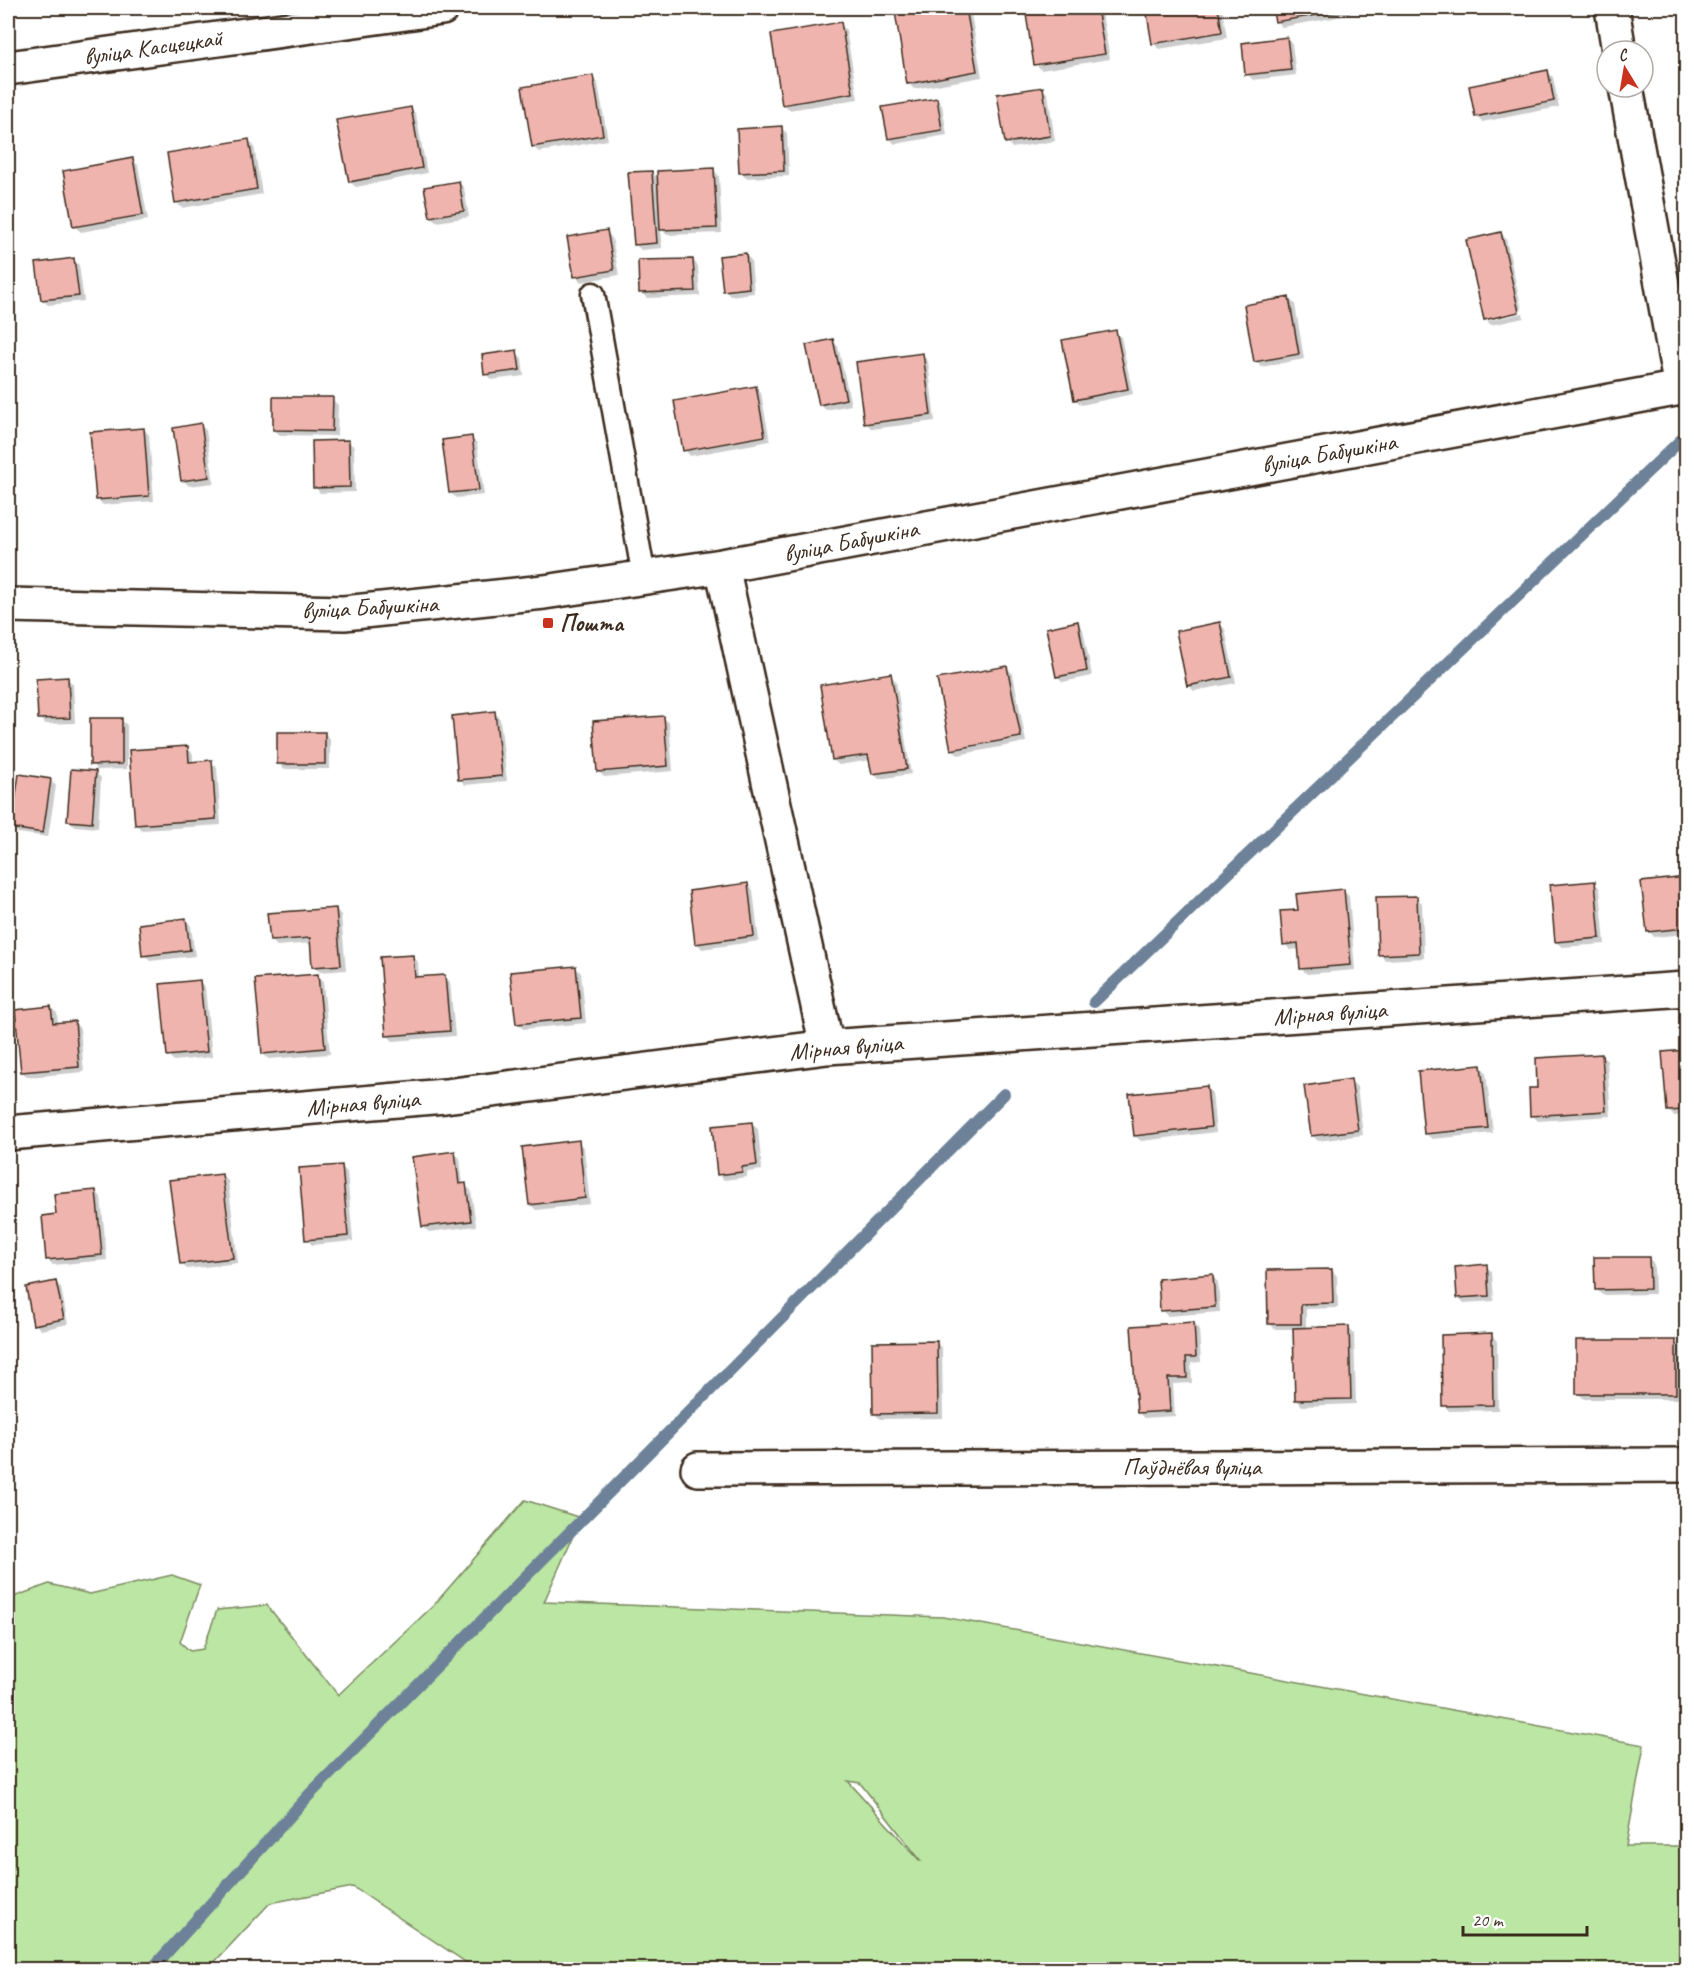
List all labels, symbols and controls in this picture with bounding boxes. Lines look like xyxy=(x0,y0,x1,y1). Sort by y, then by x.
street label: вуліца Касцецкай xyxy=(82,22,226,72)
north arrow xyxy=(1595,39,1655,99)
text: С xyxy=(1617,44,1630,66)
street label: вуліца Бабушкіна xyxy=(1259,426,1400,480)
street label: вуліца Бабушкіна xyxy=(781,513,922,569)
street label: вуліца Бабушкіна xyxy=(301,588,440,626)
place label: Пошта xyxy=(560,608,625,638)
marker: Пошта xyxy=(541,616,555,630)
street label: Мірная вуліца xyxy=(1272,994,1389,1032)
street label: Мірная вуліца xyxy=(788,1027,905,1067)
street label: Мірная вуліца xyxy=(305,1083,422,1123)
street label: Паўднёвая вуліца xyxy=(1123,1452,1263,1482)
scale bar xyxy=(1463,1899,1588,1937)
text: 20 m xyxy=(1472,1909,1505,1931)

